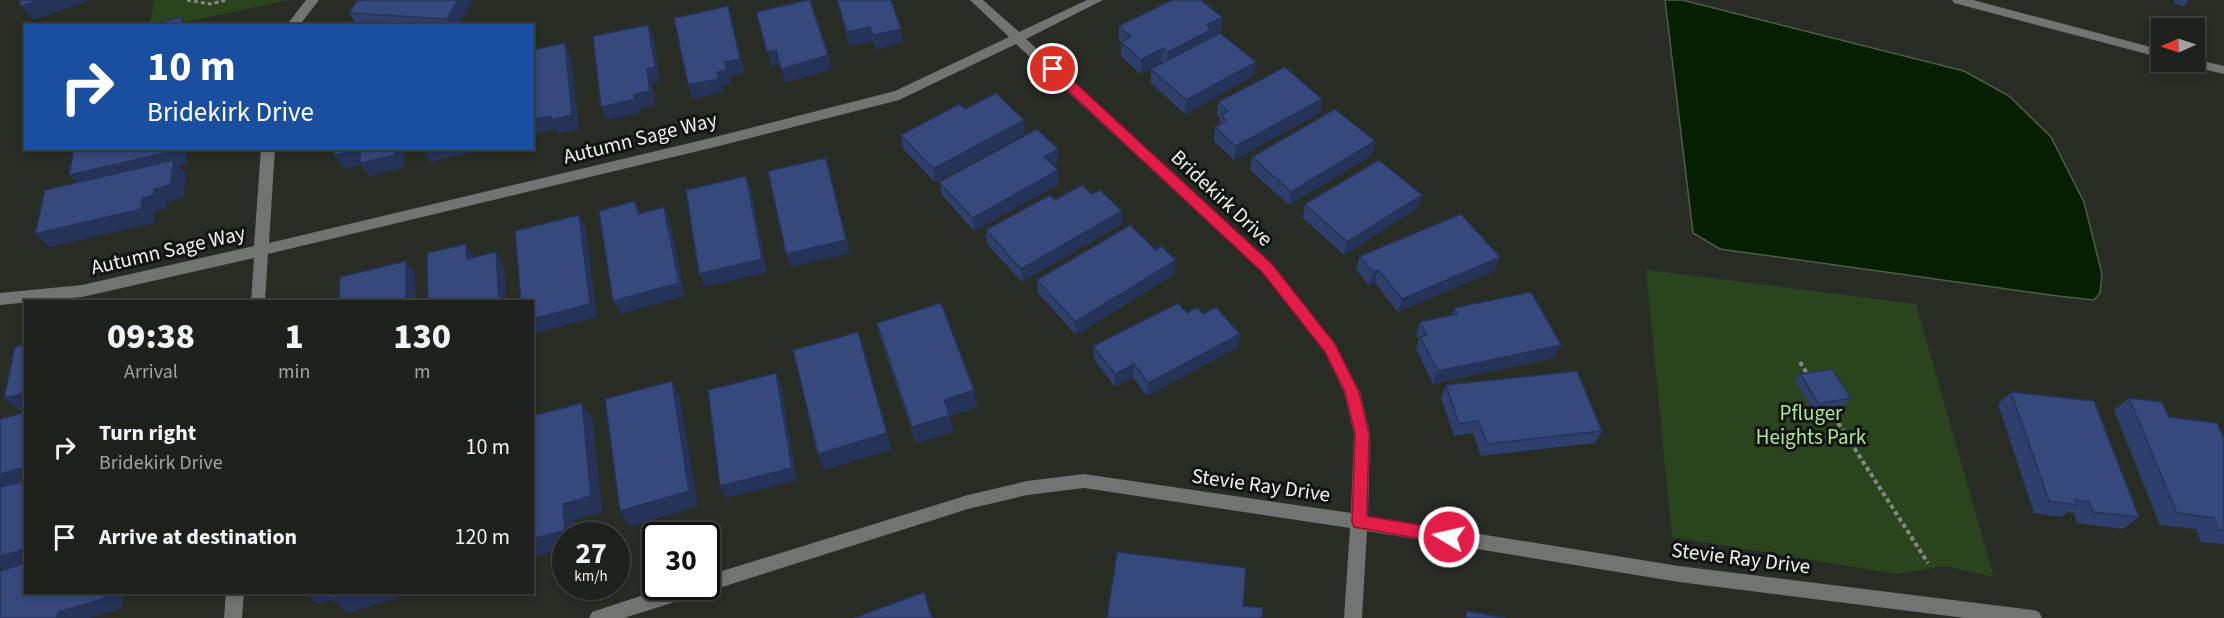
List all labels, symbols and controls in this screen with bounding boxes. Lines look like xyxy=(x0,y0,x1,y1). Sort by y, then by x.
north arrow xyxy=(2151,18,2205,72)
map controls xyxy=(2151,18,2205,72)
text: 10 m xyxy=(147,37,236,97)
pin xyxy=(1027,43,1078,94)
icon: right xyxy=(48,48,126,126)
icon: arrive xyxy=(1036,52,1069,85)
text: Bridekirk Drive xyxy=(147,93,314,132)
street label: Autumn Sage Way xyxy=(560,104,720,172)
street label: Bridekirk Drive xyxy=(1164,143,1280,253)
street label: Autumn Sage Way xyxy=(88,218,248,282)
text: 09:38 xyxy=(107,311,195,362)
text: 1 xyxy=(285,311,304,362)
text: 130 xyxy=(393,311,451,362)
text: Arrival xyxy=(124,358,178,386)
text: min xyxy=(278,358,310,386)
text: m xyxy=(414,358,430,386)
park label: Pfluger Heights Park xyxy=(1756,398,1867,452)
text: Turn right xyxy=(99,417,196,449)
icon: right xyxy=(48,431,81,464)
text: 10 m xyxy=(465,431,510,463)
text: Bridekirk Drive xyxy=(99,449,223,477)
street label: Stevie Ray Drive xyxy=(1190,460,1332,510)
position arrow xyxy=(1417,505,1481,569)
icon: arrive xyxy=(48,521,81,554)
text: Arrive at destination xyxy=(99,521,297,553)
text: 120 m xyxy=(455,521,510,553)
speed limit sign: 30 xyxy=(642,522,720,600)
text: 27 xyxy=(575,532,607,575)
street label: Stevie Ray Drive xyxy=(1670,535,1812,581)
text: km/h xyxy=(574,566,608,587)

